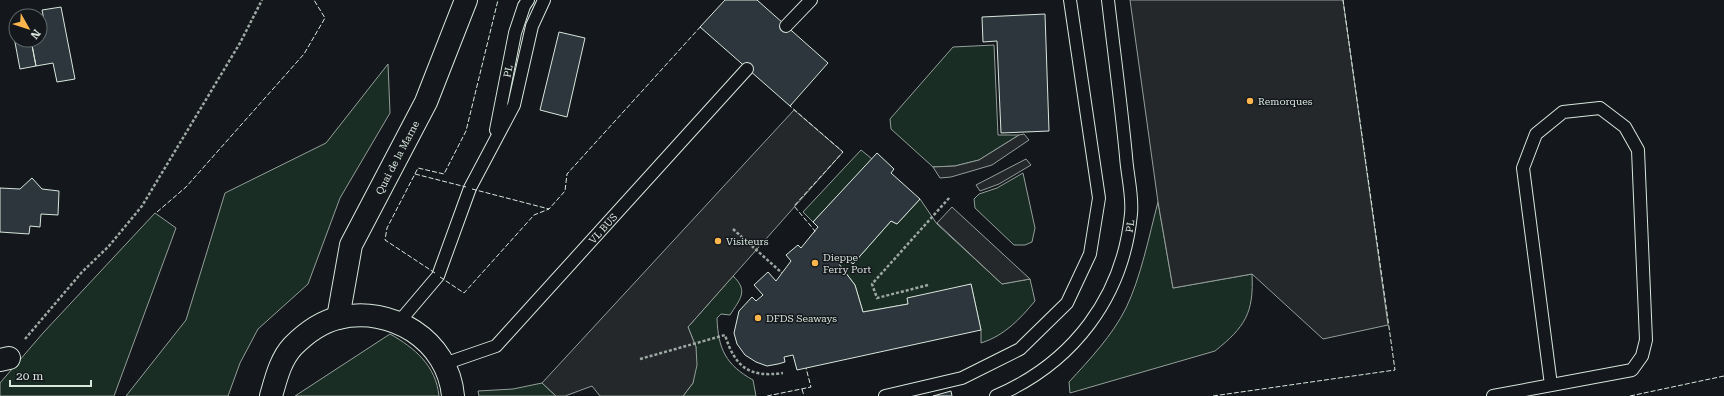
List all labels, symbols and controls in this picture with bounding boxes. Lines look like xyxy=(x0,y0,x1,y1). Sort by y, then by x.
north arrow xyxy=(8,8,48,48)
text: N xyxy=(27,27,43,42)
street label: PL xyxy=(501,64,514,78)
marker: Remorques xyxy=(1245,96,1255,106)
place label: Remorques xyxy=(1258,96,1313,107)
street label: Quai de la Marne xyxy=(373,118,421,196)
street label: VL BUS xyxy=(586,211,619,245)
street label: PL xyxy=(1123,219,1136,233)
marker: Visiteurs xyxy=(713,236,723,246)
place label: Visiteurs xyxy=(726,236,769,247)
place label: Dieppe Ferry Port xyxy=(823,252,872,275)
marker: Dieppe Ferry Port xyxy=(810,258,820,268)
marker: DFDS Seaways xyxy=(753,313,763,323)
place label: DFDS Seaways xyxy=(766,313,837,324)
scale bar xyxy=(10,362,91,388)
text: 20 m xyxy=(16,369,43,383)

